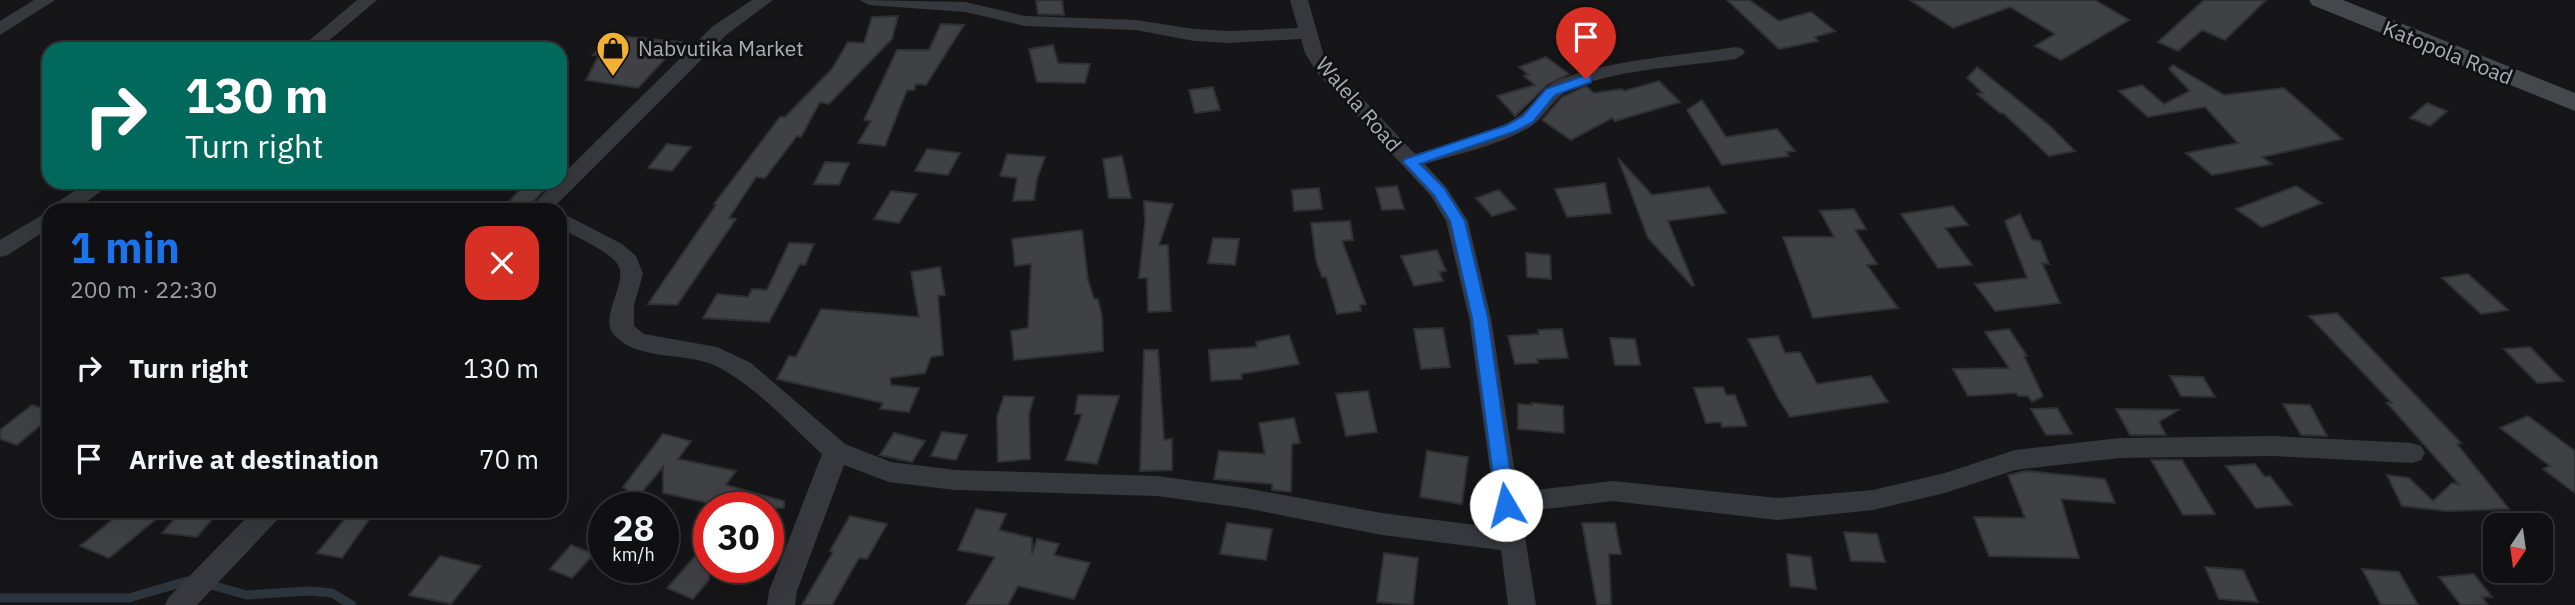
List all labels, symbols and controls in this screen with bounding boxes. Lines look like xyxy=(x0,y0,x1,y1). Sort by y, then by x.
pin xyxy=(1556,7,1616,79)
street label: Katopola Road xyxy=(2379,13,2517,91)
icon: arrive xyxy=(1567,18,1605,56)
shop icon: Nabvutika Market xyxy=(594,29,632,78)
place label: Nabvutika Market xyxy=(638,34,804,62)
street label: Walela Road xyxy=(1310,51,1408,157)
text: 130 m xyxy=(185,63,329,126)
icon: right xyxy=(70,70,161,161)
text: Turn right xyxy=(185,125,323,167)
text: 1 min xyxy=(70,220,180,275)
button: close xyxy=(465,226,539,300)
text: 200 m · 22:30 xyxy=(70,274,217,304)
icon: right xyxy=(70,349,108,387)
text: Turn right xyxy=(129,351,248,385)
text: 130 m xyxy=(463,351,539,385)
icon: arrive xyxy=(70,440,108,478)
text: Arrive at destination xyxy=(129,442,379,476)
text: 70 m xyxy=(479,442,539,476)
position arrow xyxy=(1469,468,1543,542)
speed limit sign: 30 xyxy=(693,492,784,583)
text: 28 xyxy=(612,505,655,551)
north arrow xyxy=(2483,513,2553,583)
map controls xyxy=(2483,513,2553,583)
text: km/h xyxy=(612,543,655,566)

